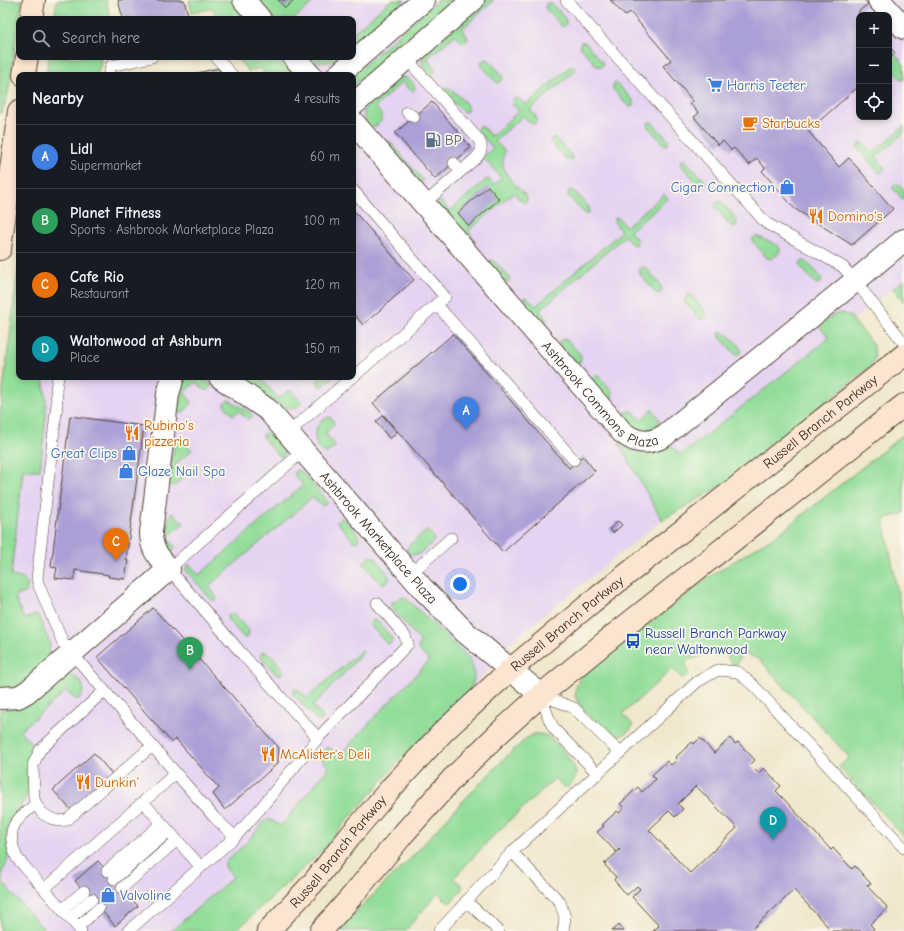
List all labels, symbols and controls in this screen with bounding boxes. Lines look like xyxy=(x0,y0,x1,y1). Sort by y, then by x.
map controls xyxy=(856,12,892,120)
button: + xyxy=(856,12,892,48)
search box xyxy=(16,16,356,60)
icon: search xyxy=(30,27,52,49)
text: Search here xyxy=(62,29,140,47)
button: − xyxy=(856,48,892,84)
supermarket icon: Harris Teeter xyxy=(706,76,724,94)
place label: Harris Teeter xyxy=(727,77,806,94)
button: locate xyxy=(856,84,892,120)
text: Nearby xyxy=(32,89,83,108)
text: 4 results xyxy=(294,91,340,106)
cafe icon: Starbucks xyxy=(741,114,759,132)
place label: Starbucks xyxy=(762,115,820,132)
fuel station icon: BP xyxy=(424,131,442,149)
place label: BP xyxy=(445,132,462,149)
text: Lidl xyxy=(70,140,93,158)
text: A xyxy=(41,149,49,164)
text: 60 m xyxy=(310,149,340,164)
text: Supermarket xyxy=(70,158,141,173)
shop icon: Cigar Connection xyxy=(778,178,796,196)
place label: Cigar Connection xyxy=(671,179,775,196)
text: Planet Fitness xyxy=(70,204,161,222)
restaurant icon: Domino's xyxy=(807,207,825,225)
place label: Domino's xyxy=(828,208,883,225)
text: B xyxy=(41,213,49,228)
text: 100 m xyxy=(304,213,340,228)
text: Sports · Ashbrook Marketplace Plaza xyxy=(70,222,274,237)
text: Cafe Rio xyxy=(70,268,124,286)
text: C xyxy=(41,277,49,292)
text: 120 m xyxy=(305,277,340,292)
text: Restaurant xyxy=(70,286,129,301)
text: Waltonwood at Ashburn xyxy=(70,332,222,350)
street label: Ashbrook Commons Plaza xyxy=(538,338,661,450)
text: D xyxy=(41,341,49,356)
text: 150 m xyxy=(305,341,340,356)
text: Place xyxy=(70,350,100,365)
street label: Russell Branch Parkway xyxy=(759,370,881,472)
pin: A xyxy=(453,397,479,430)
place label: Rubino's pizzeria xyxy=(144,417,194,450)
restaurant icon: Rubino's pizzeria xyxy=(123,424,141,442)
shop icon: Great Clips xyxy=(120,444,138,462)
place label: Great Clips xyxy=(51,445,117,462)
shop icon: Glaze Nail Spa xyxy=(117,462,135,480)
place label: Glaze Nail Spa xyxy=(138,463,226,480)
street label: Ashbrook Marketplace Plaza xyxy=(316,468,441,607)
pin: C xyxy=(103,528,129,561)
street label: Russell Branch Parkway xyxy=(507,571,627,675)
your location xyxy=(450,574,470,594)
place label: Russell Branch Parkway near Waltonwood xyxy=(645,625,787,658)
bus stop icon: Russell Branch Parkway near Waltonwood xyxy=(624,632,642,650)
pin: B xyxy=(177,637,203,670)
restaurant icon: McAlister's Deli xyxy=(259,745,277,763)
place label: McAlister's Deli xyxy=(280,746,370,763)
restaurant icon: Dunkin' xyxy=(74,773,92,791)
place label: Dunkin' xyxy=(95,774,139,791)
street label: Russell Branch Parkway xyxy=(286,791,390,911)
pin: D xyxy=(760,807,786,840)
shop icon: Valvoline xyxy=(99,886,117,904)
place label: Valvoline xyxy=(120,887,171,904)

